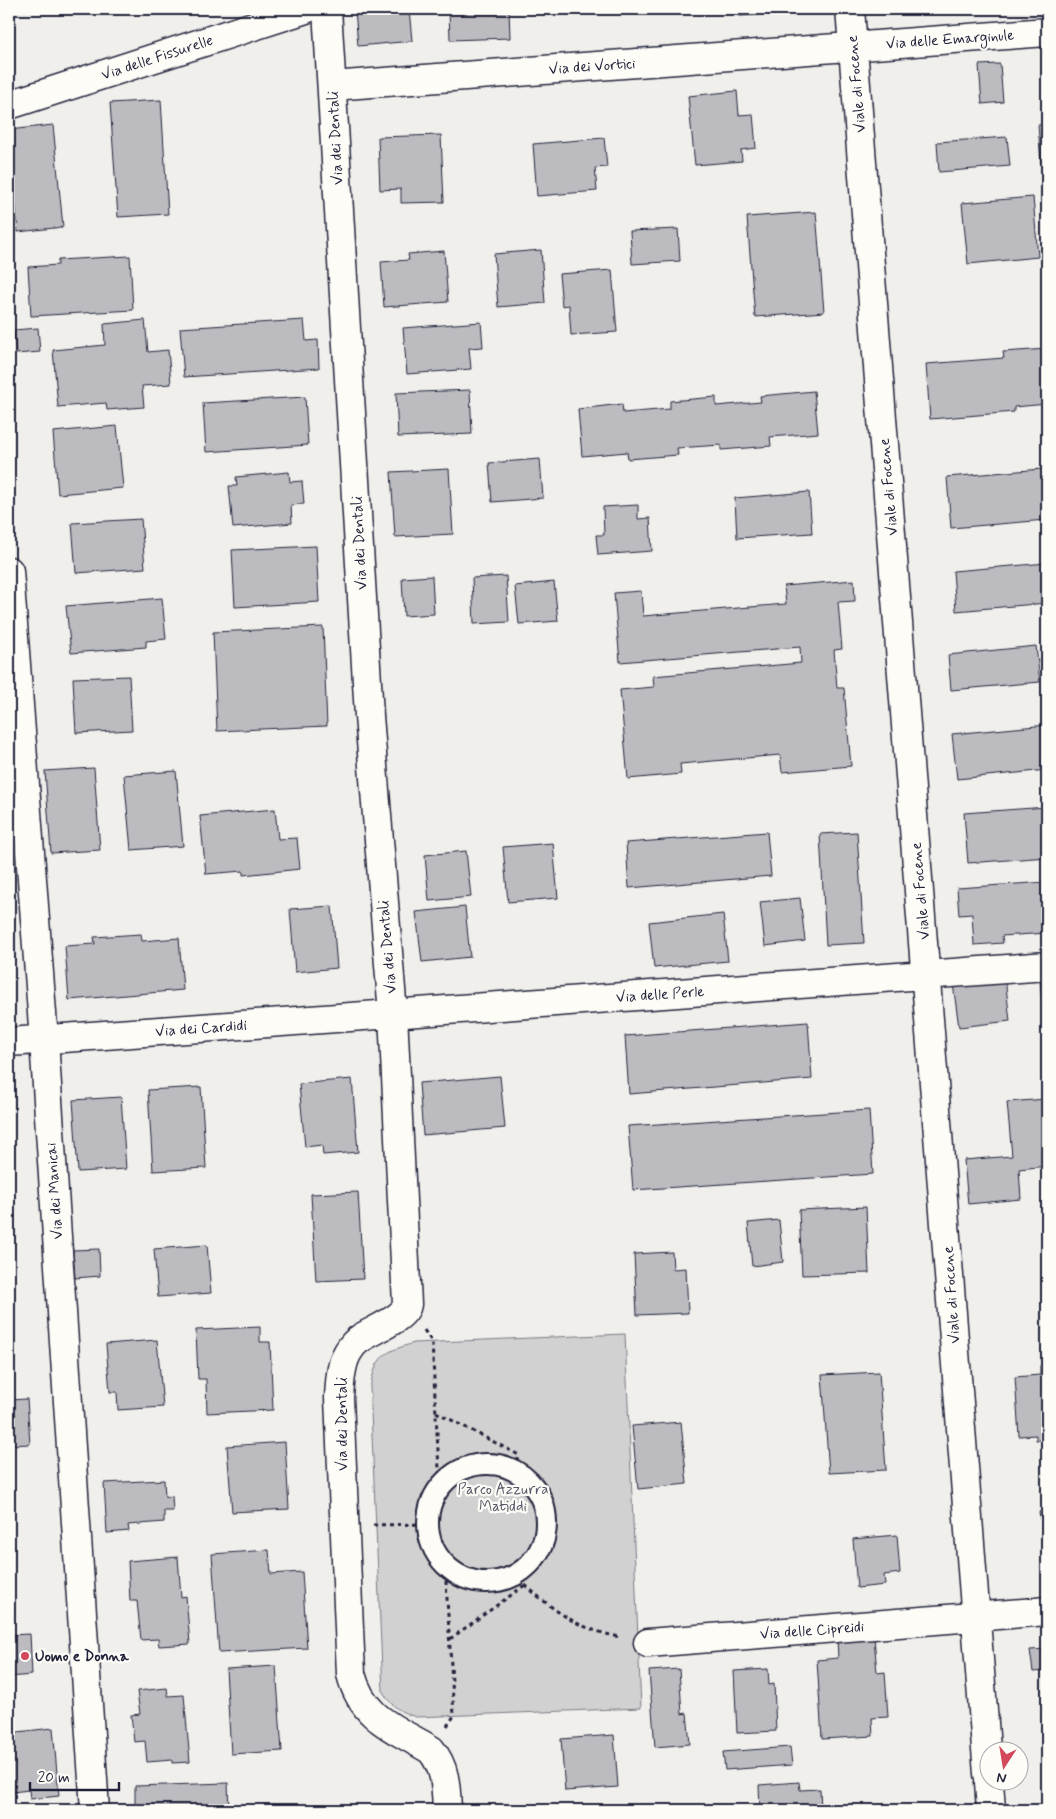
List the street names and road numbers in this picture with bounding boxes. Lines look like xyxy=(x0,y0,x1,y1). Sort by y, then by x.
street label: Via delle Emarginule xyxy=(885,26,1015,55)
street label: Via delle Fissurelle xyxy=(99,30,216,85)
street label: Viale di Focene xyxy=(843,34,871,133)
street label: Via dei Vortici xyxy=(548,54,636,80)
street label: Via dei Dentali xyxy=(324,90,348,185)
street label: Viale di Focene xyxy=(875,437,903,536)
street label: Via dei Dentali xyxy=(348,495,372,590)
street label: Viale di Focene xyxy=(907,841,935,940)
street label: Via dei Dentali xyxy=(374,899,402,995)
street label: Via delle Perle xyxy=(615,982,705,1008)
street label: Via dei Cardidi xyxy=(155,1016,248,1042)
street label: Via dei Manicai xyxy=(42,1142,68,1240)
street label: Viale di Focene xyxy=(939,1246,965,1344)
street label: Via dei Dentali xyxy=(333,1377,353,1471)
street label: Via delle Cipreidi xyxy=(759,1617,865,1645)

